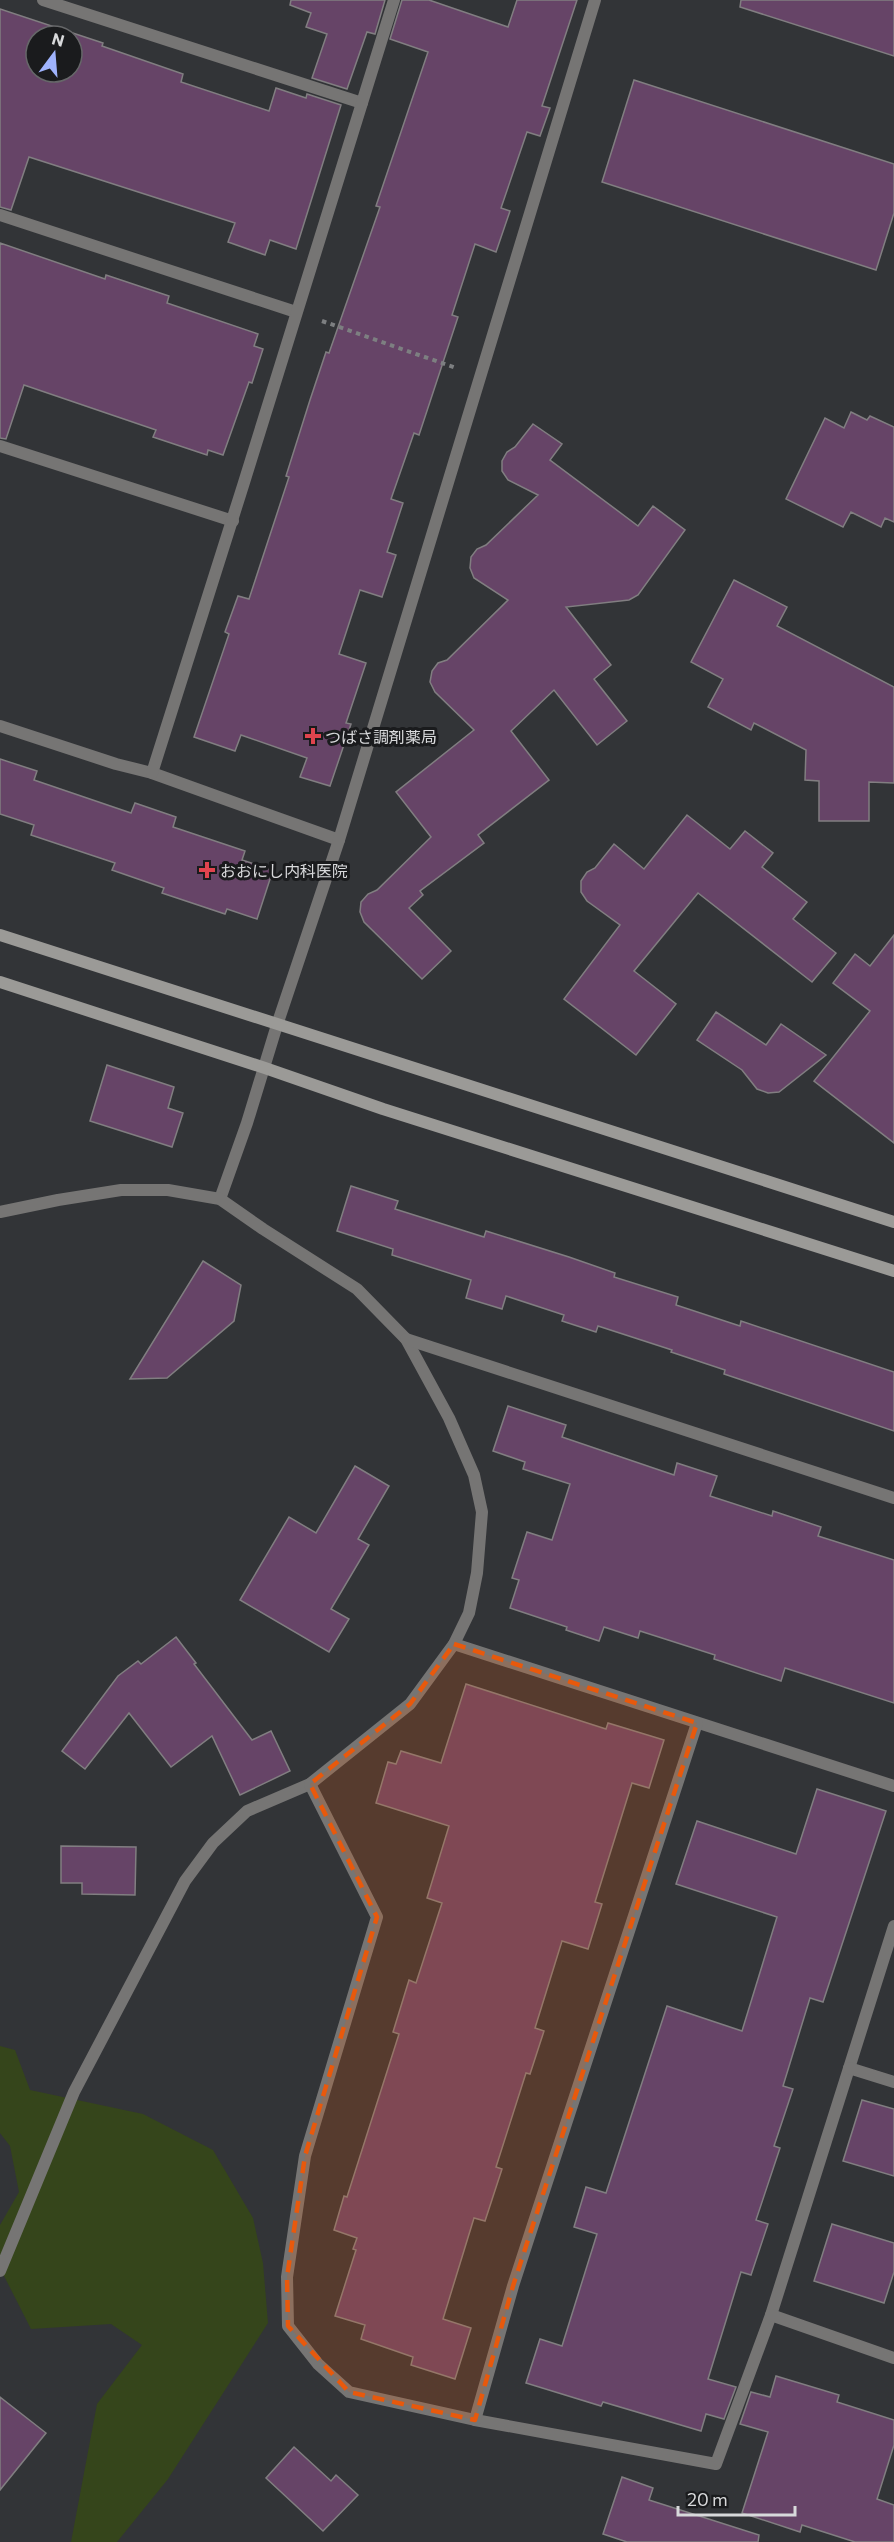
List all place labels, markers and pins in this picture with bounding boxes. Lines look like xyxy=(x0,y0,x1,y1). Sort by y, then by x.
place label: つばさ調剤薬局 xyxy=(325,727,437,746)
marker: つばさ調剤薬局 xyxy=(306,729,320,743)
marker: おおにし内科医院 xyxy=(198,861,216,879)
place label: おおにし内科医院 xyxy=(220,861,348,880)

